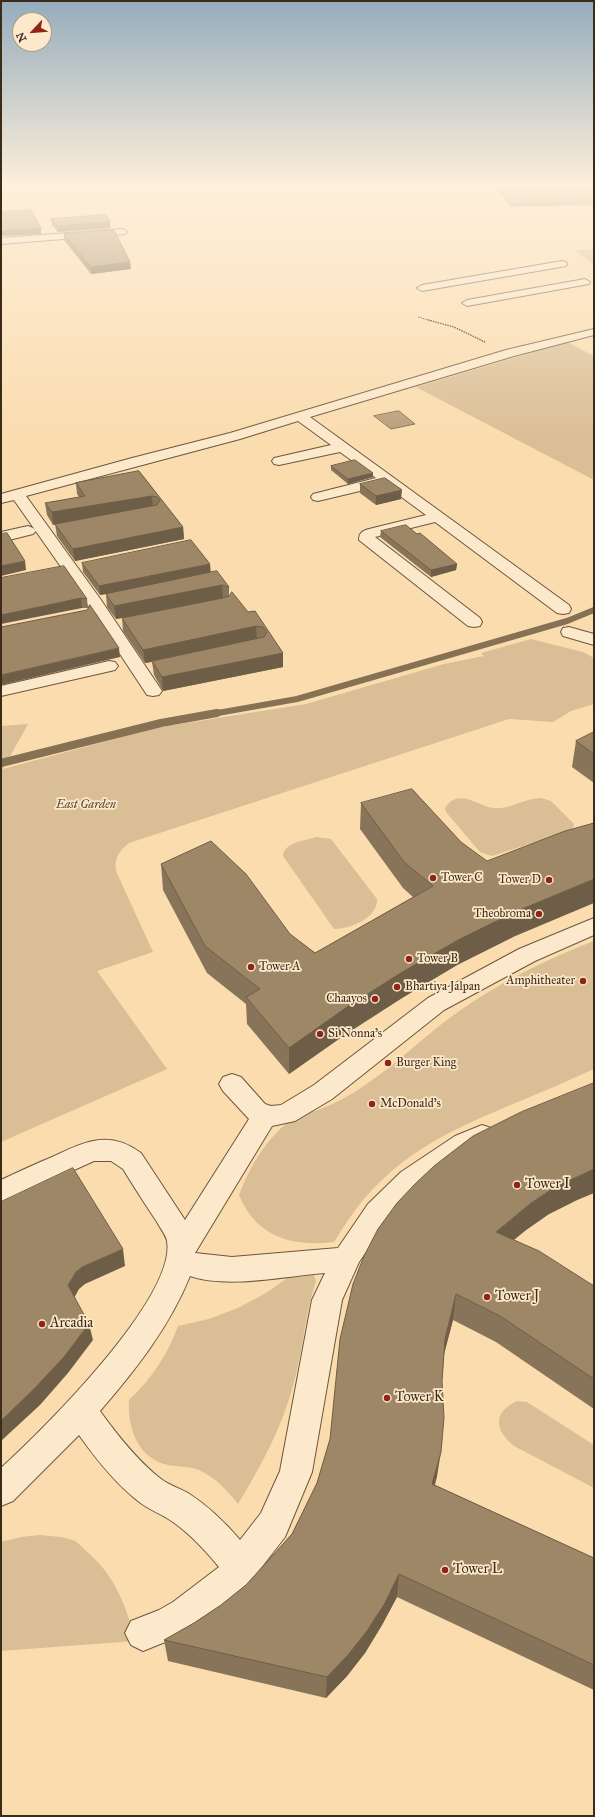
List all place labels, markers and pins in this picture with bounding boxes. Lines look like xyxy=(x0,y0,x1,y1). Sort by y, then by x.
place label: Tower C xyxy=(441,871,482,885)
marker: Tower C xyxy=(428,873,438,883)
place label: Tower D xyxy=(498,873,541,887)
marker: Tower D xyxy=(544,875,554,885)
place label: Theobroma xyxy=(474,907,531,921)
marker: Theobroma xyxy=(534,909,544,919)
place label: Tower B xyxy=(417,952,458,966)
marker: Tower B xyxy=(404,954,414,964)
place label: Tower A xyxy=(259,960,300,974)
marker: Tower A xyxy=(246,962,256,972)
place label: Amphitheater xyxy=(506,974,575,988)
marker: Amphitheater xyxy=(578,976,588,986)
place label: Bhartiya Jalpan xyxy=(405,980,480,994)
marker: Bhartiya Jalpan xyxy=(392,982,402,992)
place label: Chaayos xyxy=(326,992,367,1006)
marker: Chaayos xyxy=(370,994,380,1004)
place label: Si Nonna's xyxy=(328,1027,382,1041)
marker: Si Nonna's xyxy=(315,1029,325,1039)
place label: Burger King xyxy=(396,1056,456,1070)
marker: Burger King xyxy=(383,1058,393,1068)
place label: McDonald's xyxy=(380,1097,441,1111)
marker: McDonald's xyxy=(367,1099,377,1109)
place label: Tower I xyxy=(525,1177,570,1193)
marker: Tower I xyxy=(512,1180,522,1190)
place label: Tower J xyxy=(495,1289,539,1305)
marker: Tower J xyxy=(482,1292,492,1302)
place label: Arcadia xyxy=(50,1316,93,1332)
marker: Arcadia xyxy=(37,1319,47,1329)
place label: Tower K xyxy=(395,1390,444,1406)
marker: Tower K xyxy=(382,1393,392,1403)
place label: Tower L xyxy=(453,1562,502,1578)
marker: Tower L xyxy=(440,1565,450,1575)

